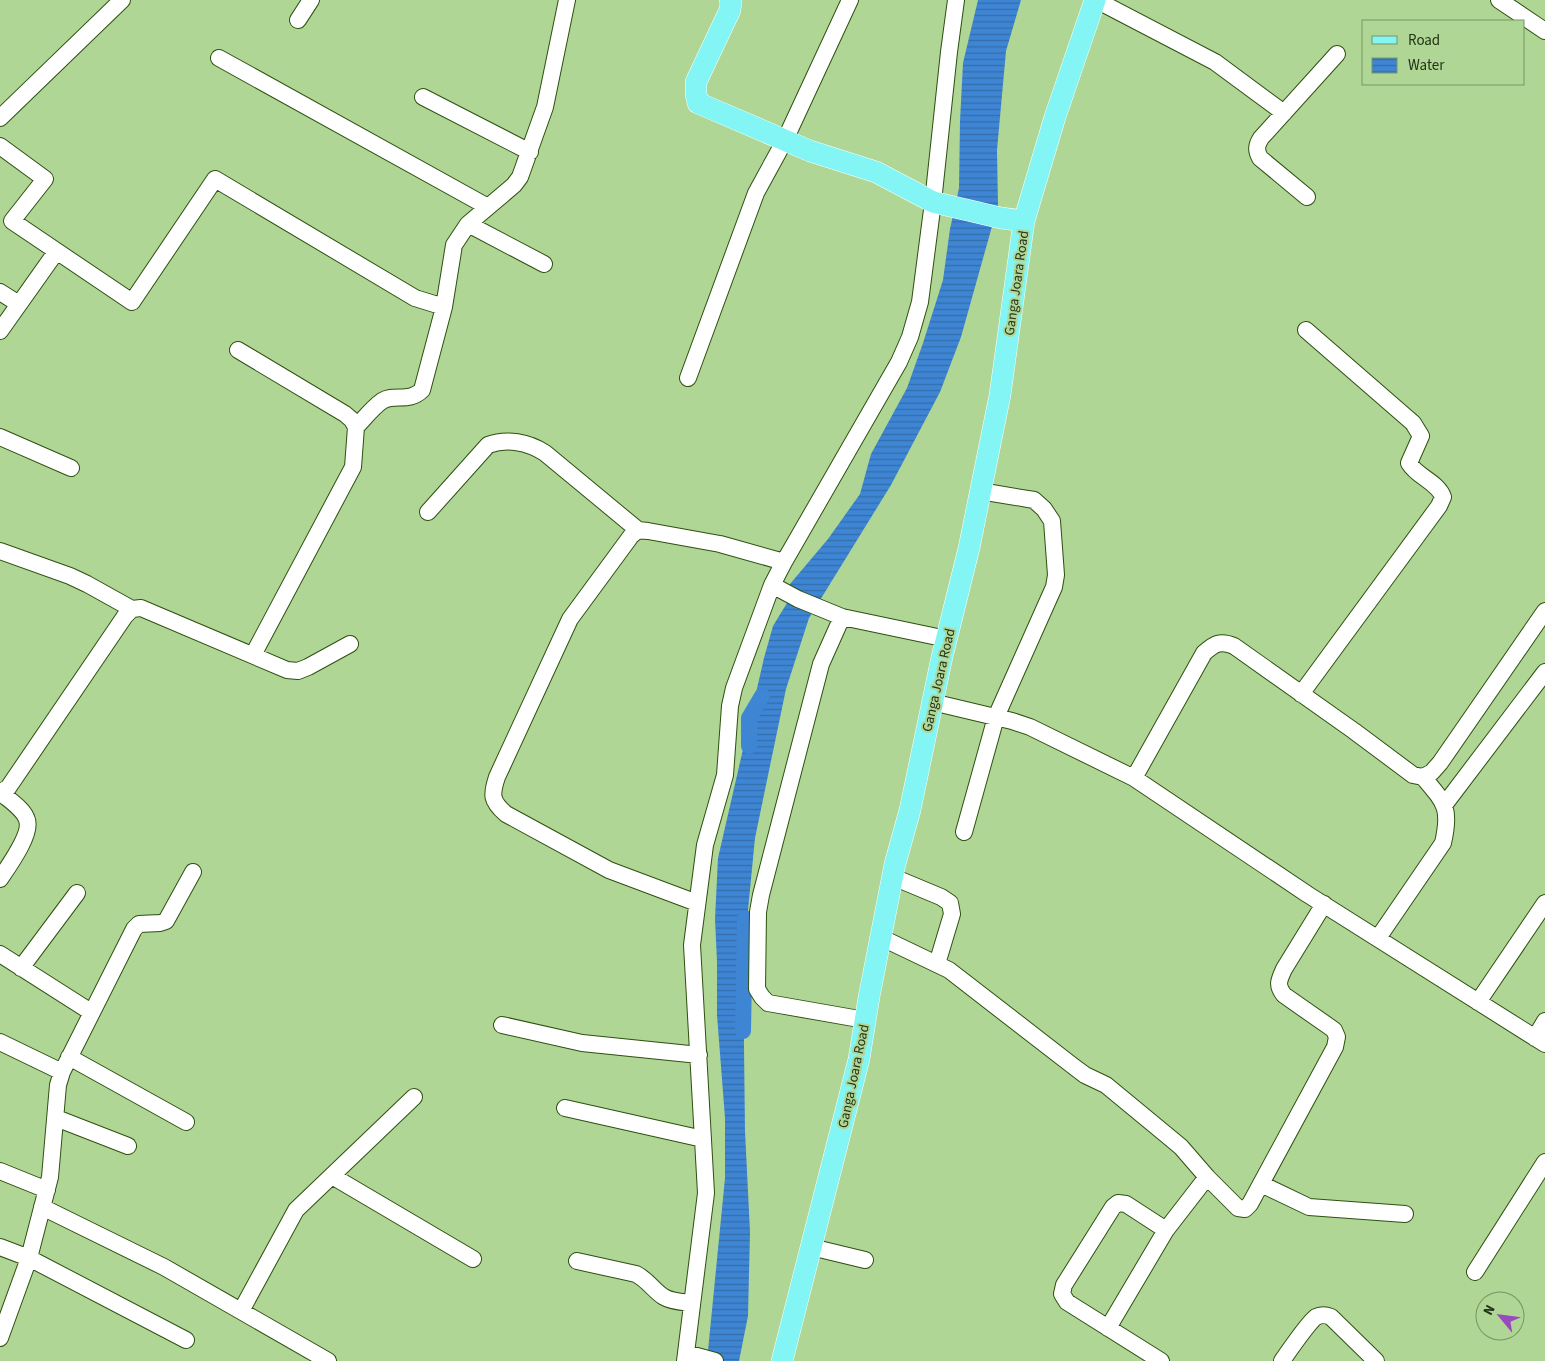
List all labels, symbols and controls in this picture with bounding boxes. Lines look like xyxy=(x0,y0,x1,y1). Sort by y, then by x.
legend xyxy=(1362,20,1525,85)
text: Road xyxy=(1408,30,1440,51)
text: Water xyxy=(1408,55,1445,76)
street label: Ganga Joara Road xyxy=(1000,229,1034,337)
street label: Ganga Joara Road xyxy=(917,627,961,734)
street label: Ganga Joara Road xyxy=(833,1022,875,1130)
north arrow xyxy=(1475,1291,1525,1341)
text: N xyxy=(1479,1301,1501,1319)

